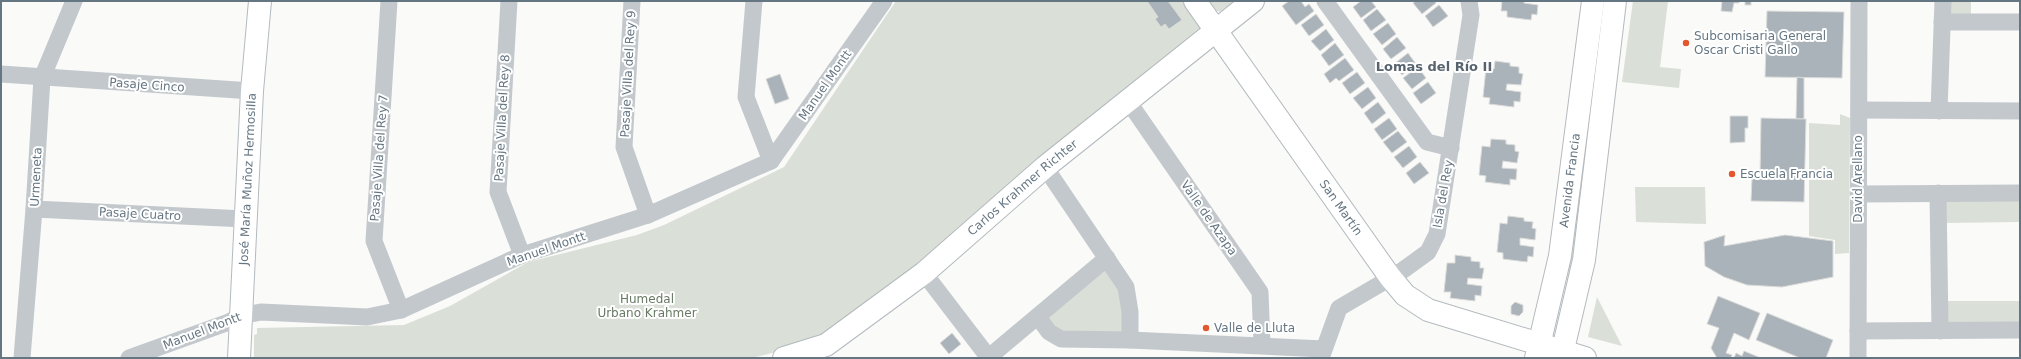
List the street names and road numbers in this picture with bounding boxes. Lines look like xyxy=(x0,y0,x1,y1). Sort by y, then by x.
street label: Pasaje Villa del Rey 9 xyxy=(618,10,638,138)
street label: Manuel Montt xyxy=(796,47,854,123)
street label: Pasaje Villa del Rey 8 xyxy=(492,54,512,182)
street label: Pasaje Cinco xyxy=(109,75,185,95)
street label: José María Muñoz Hermosilla xyxy=(236,93,259,267)
street label: Pasaje Villa del Rey 7 xyxy=(368,94,390,222)
street label: Avenida Francia xyxy=(1557,132,1583,228)
street label: David Arellano xyxy=(1851,135,1865,223)
street label: Carlos Krahmer Richter xyxy=(965,137,1080,238)
street label: Urmeneta xyxy=(27,147,45,207)
street label: Isla del Rey xyxy=(1430,159,1456,229)
street label: San Martín xyxy=(1317,177,1365,238)
street label: Valle de Azapa xyxy=(1178,178,1240,258)
street label: Pasaje Cuatro xyxy=(99,205,181,223)
street label: Manuel Montt xyxy=(505,229,587,269)
street label: Manuel Montt xyxy=(161,310,243,352)

